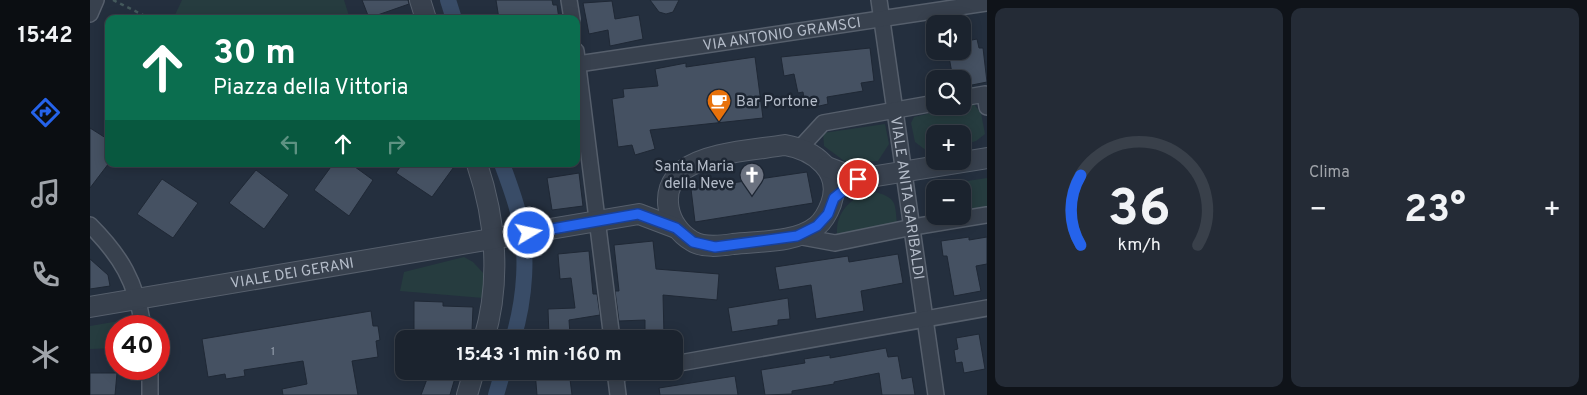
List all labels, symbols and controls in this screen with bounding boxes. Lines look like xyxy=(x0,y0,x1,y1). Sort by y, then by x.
street label: VIA ANTONIO GRAMSCI xyxy=(702,14,862,56)
map controls xyxy=(926,15,971,225)
button: sound xyxy=(926,15,971,60)
text: 15:42 xyxy=(17,23,73,50)
text: 30 m xyxy=(213,32,296,76)
icon: ahead xyxy=(130,35,195,100)
button: search xyxy=(926,70,971,115)
text: Piazza della Vittoria xyxy=(213,75,408,102)
cafe icon: Bar Portone xyxy=(706,88,732,122)
place label: Bar Portone xyxy=(736,93,818,112)
icon: directions xyxy=(28,95,63,130)
street label: VIALE ANITA GARIBALDI xyxy=(885,115,927,281)
button: + xyxy=(926,125,971,170)
icon: left xyxy=(276,130,304,158)
icon: ahead xyxy=(329,130,357,158)
icon: right xyxy=(382,130,410,158)
place label: Santa Maria della Neve xyxy=(655,158,734,194)
pin xyxy=(837,158,879,200)
church icon: Santa Maria della Neve xyxy=(739,162,765,196)
text: Clima xyxy=(1309,163,1350,183)
icon: arrive xyxy=(844,165,872,193)
icon: music xyxy=(28,176,63,211)
text: 36 xyxy=(1107,178,1171,244)
button: − xyxy=(926,180,971,225)
text: 23° xyxy=(1404,187,1466,236)
text: − xyxy=(1309,193,1327,229)
text: + xyxy=(1543,193,1561,229)
position arrow xyxy=(502,206,554,258)
text: km/h xyxy=(1117,234,1161,257)
street label: VIALE DEI GERANI xyxy=(229,254,356,294)
icon: phone xyxy=(28,257,63,292)
speed limit sign: 40 xyxy=(105,315,170,380)
icon: climate xyxy=(28,337,63,372)
text: 15:43 · 1 min · 160 m xyxy=(456,343,622,367)
house number: 1 xyxy=(271,344,275,360)

